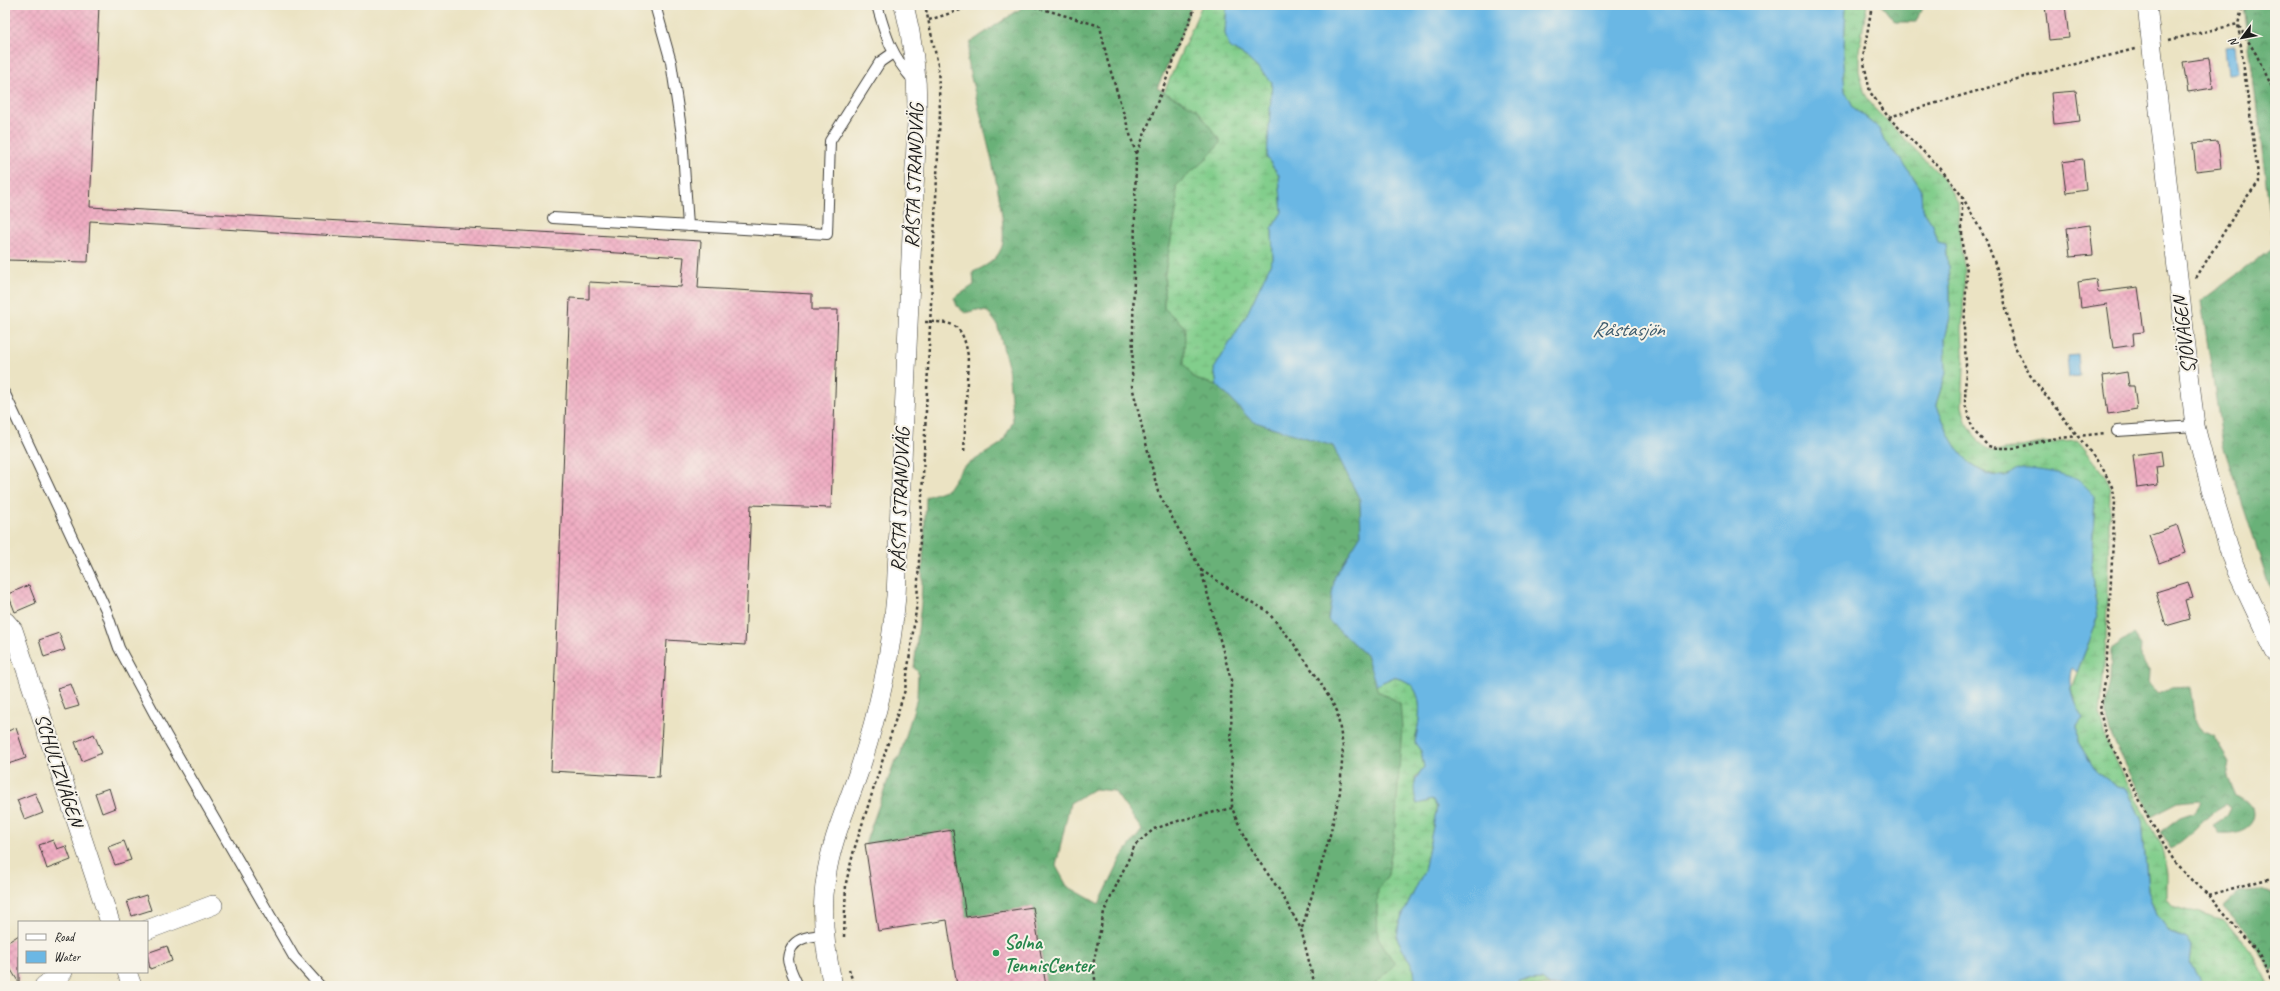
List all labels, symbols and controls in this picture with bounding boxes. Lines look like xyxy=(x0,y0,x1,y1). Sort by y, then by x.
north arrow xyxy=(2222,18,2262,58)
text: N xyxy=(2225,35,2241,50)
street label: RÅSTA STRANDVÄG xyxy=(899,101,929,249)
street label: SJÖVÄGEN xyxy=(2167,292,2201,375)
water label: Råstasjön xyxy=(1592,316,1666,342)
street label: RÅSTA STRANDVÄG xyxy=(885,425,915,573)
street label: SCHULTZVÄGEN xyxy=(29,710,90,832)
legend xyxy=(18,921,148,973)
text: Road xyxy=(54,929,76,945)
place label: Solna TennisCenter xyxy=(1004,930,1096,978)
marker: Solna TennisCenter xyxy=(991,948,1001,958)
text: Water xyxy=(54,949,82,965)

